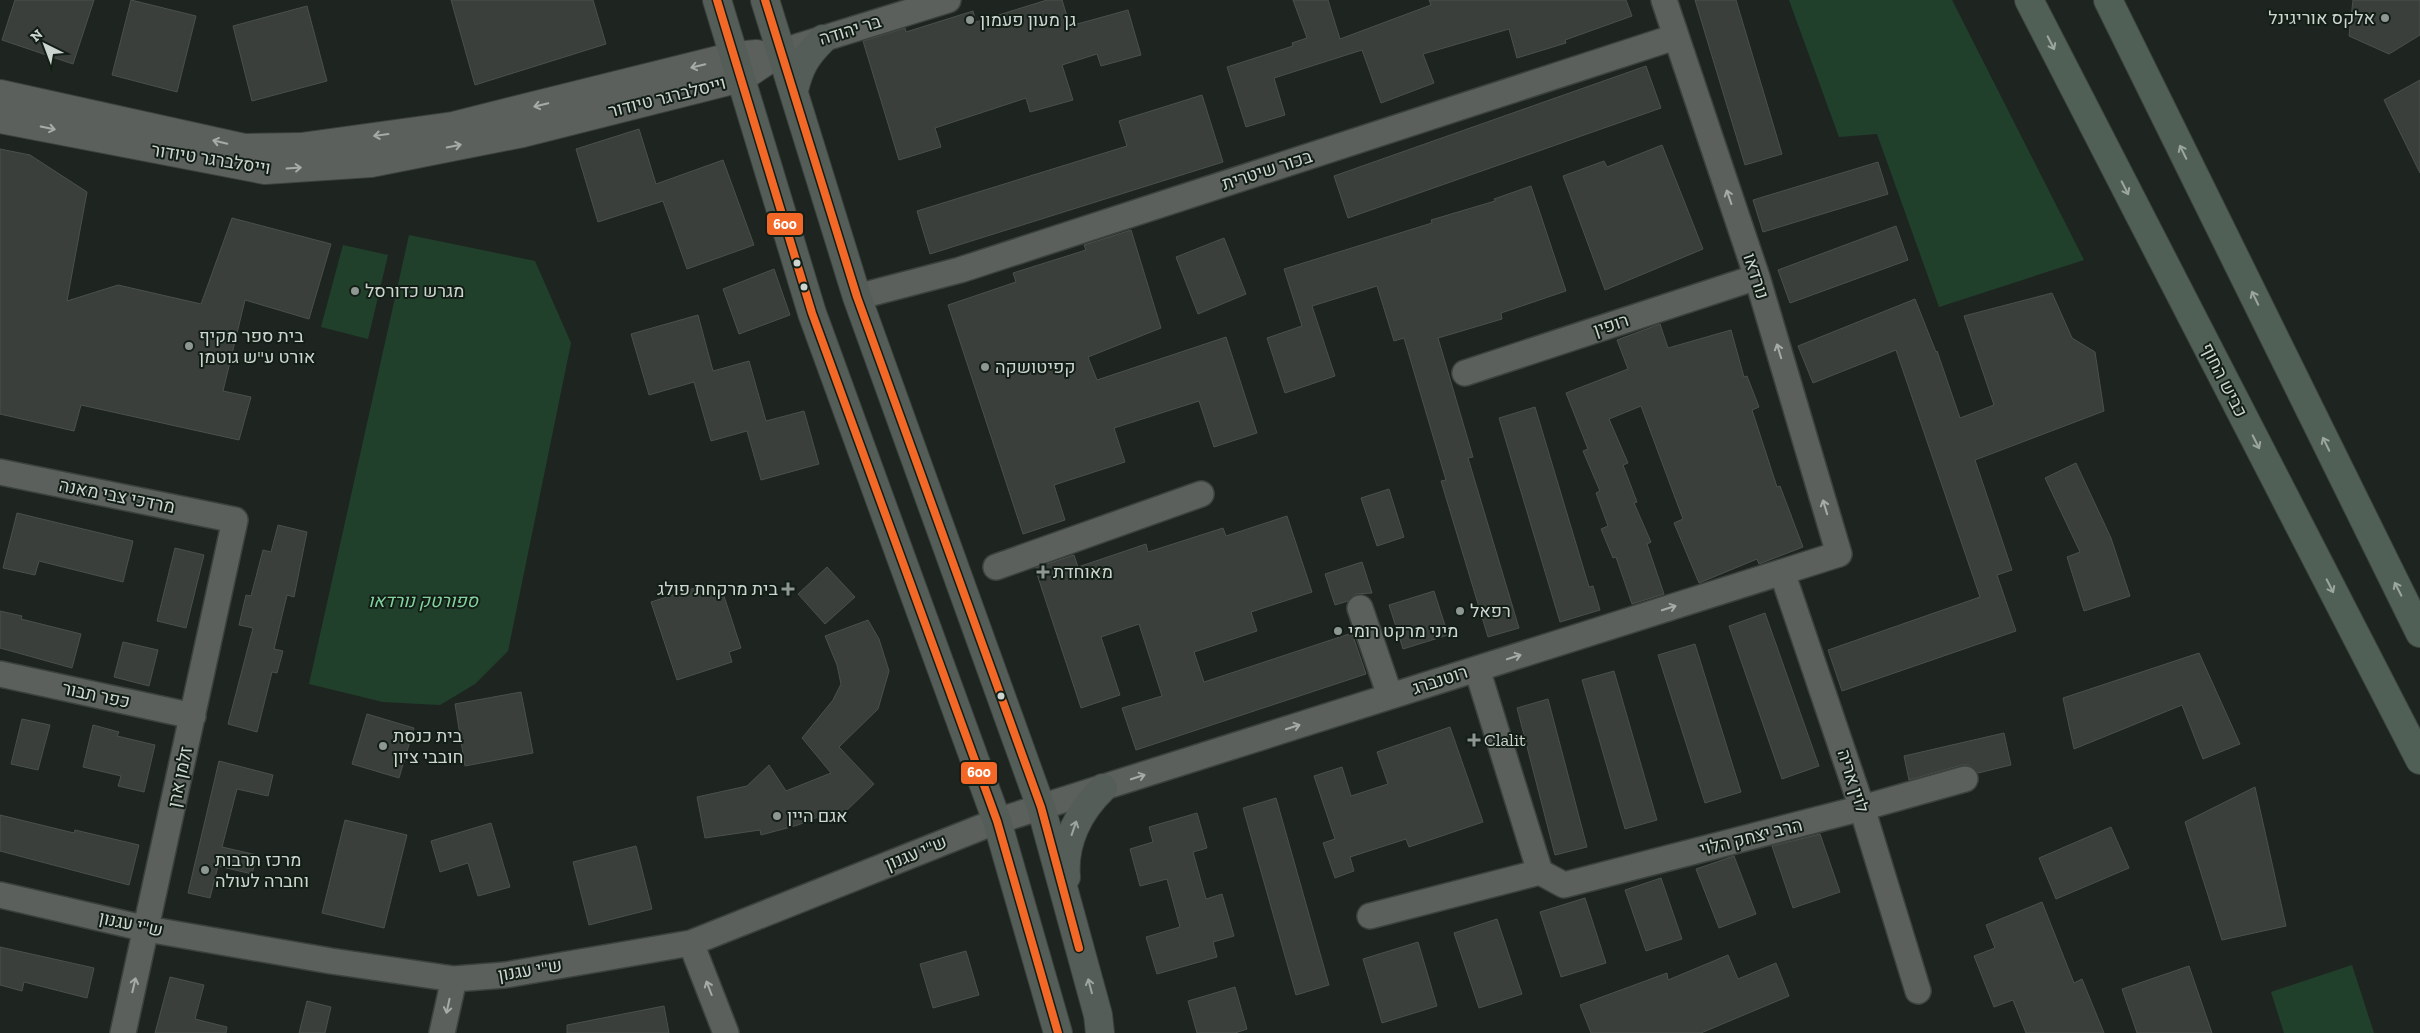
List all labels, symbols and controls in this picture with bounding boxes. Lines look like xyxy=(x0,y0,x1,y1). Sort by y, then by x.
place label: אלקס אוריגינל xyxy=(2268,7,2375,29)
place label: גן מעון פעמון xyxy=(980,9,1076,31)
street label: בר יהודה xyxy=(816,10,884,50)
marker: אלקס אוריגינל xyxy=(2379,12,2391,24)
marker: גן מעון פעמון xyxy=(964,14,976,26)
north arrow xyxy=(20,20,70,70)
text: N xyxy=(27,26,47,46)
one-way arrow xyxy=(2046,36,2056,51)
one-way arrow xyxy=(691,61,707,71)
street label: וייסלברגר טיודור xyxy=(606,72,728,122)
one-way arrow xyxy=(533,101,549,111)
one-way arrow xyxy=(39,124,55,134)
one-way arrow xyxy=(373,131,389,141)
one-way arrow xyxy=(212,137,228,147)
street label: וייסלברגר טיודור xyxy=(150,139,272,179)
one-way arrow xyxy=(446,141,462,151)
street label: בכור שיטרית xyxy=(1219,145,1315,195)
one-way arrow xyxy=(2178,145,2187,160)
one-way arrow xyxy=(285,164,301,173)
one-way arrow xyxy=(2121,180,2130,195)
one-way arrow xyxy=(1724,189,1734,205)
line badge: 600 xyxy=(766,212,804,236)
text: 600 xyxy=(773,216,797,233)
street label: נורדאו xyxy=(1738,250,1774,302)
unlabelled marker xyxy=(792,258,802,268)
place label: מגרש כדורסל xyxy=(365,280,465,302)
unlabelled marker xyxy=(799,282,809,292)
marker: מגרש כדורסל xyxy=(349,285,361,297)
one-way arrow xyxy=(2250,291,2259,306)
street label: רופין xyxy=(1590,309,1632,341)
place label: בית ספר מקיף אורט ע"ש גוטמן xyxy=(199,325,315,368)
street label: כביש החוף xyxy=(2196,339,2252,421)
marker: בית ספר מקיף אורט ע"ש גוטמן xyxy=(183,340,195,352)
one-way arrow xyxy=(1773,344,1783,360)
place label: קפיטושקה xyxy=(995,356,1075,378)
marker: קפיטושקה xyxy=(979,361,991,373)
one-way arrow xyxy=(2251,434,2261,449)
one-way arrow xyxy=(2321,436,2331,451)
street label: מרדכי צבי מאנה xyxy=(57,474,177,518)
one-way arrow xyxy=(1820,500,1830,516)
place label: מאוחדת xyxy=(1053,561,1113,583)
marker: מאוחדת xyxy=(1037,566,1049,578)
place label: בית מרקחת פולג xyxy=(657,578,779,600)
one-way arrow xyxy=(2326,578,2335,593)
one-way arrow xyxy=(2393,582,2403,597)
marker: בית מרקחת פולג xyxy=(782,583,794,595)
park label: ספורטק נורדאו xyxy=(368,590,480,612)
place label: רפאל xyxy=(1470,600,1511,622)
one-way arrow xyxy=(1661,602,1677,612)
marker: רפאל xyxy=(1454,605,1466,617)
place label: מיני מרקט רומי xyxy=(1348,620,1459,642)
marker: מיני מרקט רומי xyxy=(1332,625,1344,637)
one-way arrow xyxy=(1506,652,1522,661)
street label: רוטנברג xyxy=(1409,661,1471,699)
street label: כפר תבור xyxy=(60,677,132,713)
unlabelled marker xyxy=(996,691,1006,701)
one-way arrow xyxy=(1285,722,1301,732)
place label: בית כנסת חובבי ציון xyxy=(393,725,463,768)
place label: Clalit xyxy=(1484,729,1526,751)
marker: Clalit xyxy=(1468,734,1480,746)
marker: בית כנסת חובבי ציון xyxy=(377,740,389,752)
street label: זלמן ארן xyxy=(163,744,197,810)
street label: לוין אריה xyxy=(1832,746,1874,816)
line badge: 600 xyxy=(960,761,998,785)
text: 600 xyxy=(967,764,991,781)
one-way arrow xyxy=(1130,771,1146,781)
place label: אגם היין xyxy=(787,805,848,827)
marker: אגם היין xyxy=(771,810,783,822)
street label: הרב יצחק הלוי xyxy=(1697,814,1805,860)
one-way arrow xyxy=(1070,821,1079,836)
street label: ש"י עגנון xyxy=(882,831,950,875)
place label: מרכז תרבות וחברה לעולה xyxy=(215,849,309,892)
marker: מרכז תרבות וחברה לעולה xyxy=(199,864,211,876)
street label: ש"י עגנון xyxy=(97,906,165,942)
street label: ש"י עגנון xyxy=(496,954,564,986)
one-way arrow xyxy=(130,978,139,994)
one-way arrow xyxy=(1084,978,1094,994)
one-way arrow xyxy=(704,981,713,996)
one-way arrow xyxy=(443,997,452,1013)

